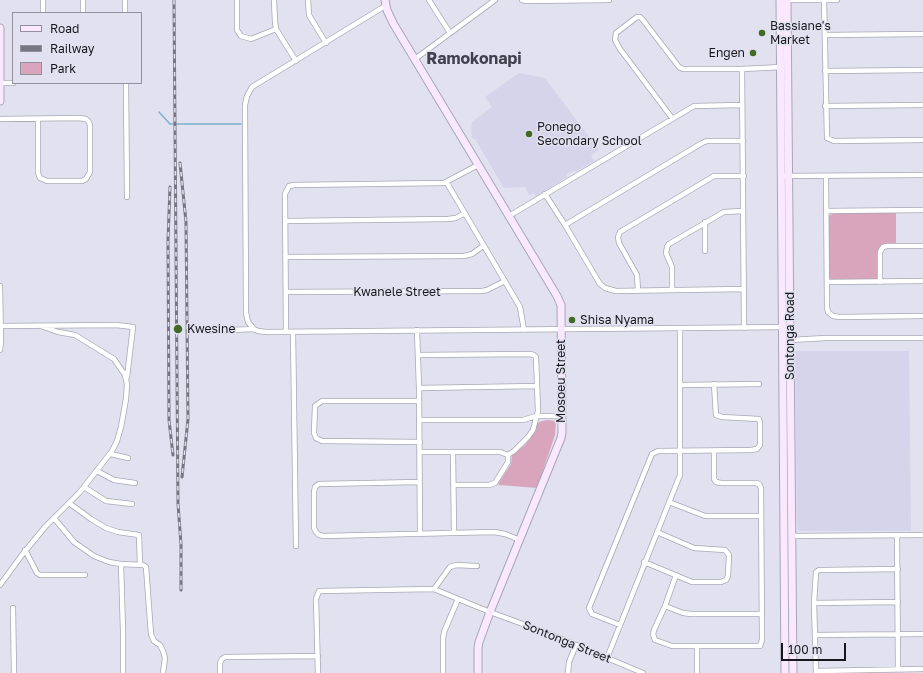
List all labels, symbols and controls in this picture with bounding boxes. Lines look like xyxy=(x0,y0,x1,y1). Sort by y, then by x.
legend xyxy=(12,12,142,84)
place label: Bassiane's Market xyxy=(770,19,831,47)
text: Road xyxy=(50,21,79,36)
marker: Bassiane's Market xyxy=(757,28,767,38)
text: Railway xyxy=(50,41,95,56)
place label: Engen xyxy=(709,46,745,60)
marker: Engen xyxy=(748,48,758,58)
district label: Ramokonapi xyxy=(426,49,522,69)
text: Park xyxy=(50,61,76,76)
place label: Ponego Secondary School xyxy=(537,120,642,148)
marker: Ponego Secondary School xyxy=(524,129,534,139)
street label: Kwanele Street xyxy=(353,285,441,299)
street label: Sontonga Road xyxy=(783,292,797,380)
place label: Shisa Nyama xyxy=(580,313,654,327)
marker: Shisa Nyama xyxy=(567,315,577,325)
place label: Kwesine xyxy=(187,322,235,336)
marker: Kwesine xyxy=(172,323,184,335)
street label: Mosoeu Street xyxy=(554,339,568,423)
street label: Sontonga Street xyxy=(521,618,613,666)
scale bar xyxy=(783,635,848,661)
text: 100 m xyxy=(788,642,822,657)

